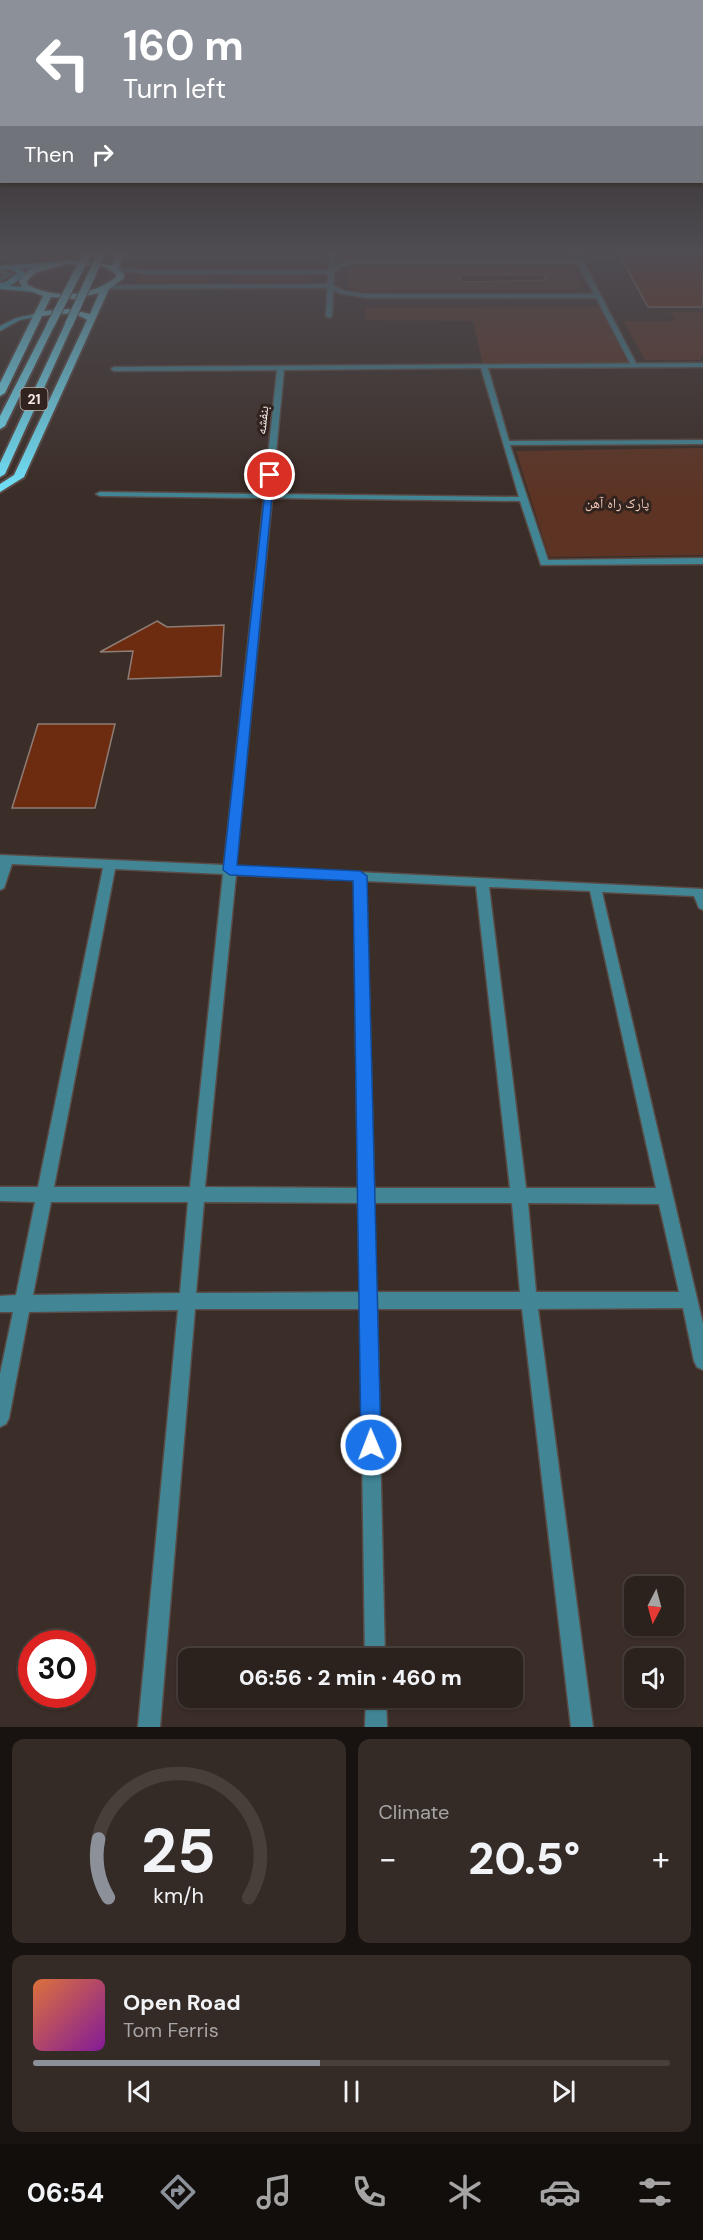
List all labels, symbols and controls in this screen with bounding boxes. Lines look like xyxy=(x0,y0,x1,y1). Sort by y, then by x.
text: 160 m xyxy=(123,18,244,73)
icon: left xyxy=(24,24,102,102)
text: Turn left xyxy=(123,71,226,106)
icon: right xyxy=(86,138,119,171)
text: Then xyxy=(24,140,74,169)
road number: 21 xyxy=(20,388,48,410)
street label: بنفشه xyxy=(252,405,272,435)
pin xyxy=(244,449,295,500)
icon: arrive xyxy=(253,458,286,491)
park label: پارک راه آهن xyxy=(585,494,649,512)
position arrow xyxy=(339,1413,403,1477)
north arrow xyxy=(624,1576,684,1636)
map controls xyxy=(624,1576,684,1708)
speed limit sign: 30 xyxy=(18,1630,96,1708)
button: sound xyxy=(624,1648,684,1708)
text: 06:56 · 2 min · 460 m xyxy=(239,1663,462,1692)
text: Climate xyxy=(379,1799,449,1825)
text: 25 xyxy=(141,1810,216,1891)
text: 20.5° xyxy=(468,1829,580,1888)
text: − xyxy=(379,1837,397,1880)
text: + xyxy=(652,1837,670,1880)
text: km/h xyxy=(153,1882,204,1910)
text: Open Road xyxy=(123,1988,241,2017)
text: Tom Ferris xyxy=(123,2017,219,2043)
icon: previous xyxy=(123,2075,156,2108)
icon: pause xyxy=(335,2075,368,2108)
icon: next xyxy=(547,2075,580,2108)
icon: directions xyxy=(157,2171,199,2213)
icon: music xyxy=(253,2171,295,2213)
icon: phone xyxy=(348,2171,390,2213)
icon: climate xyxy=(444,2171,486,2213)
icon: car xyxy=(539,2171,581,2213)
icon: filters xyxy=(634,2171,676,2213)
text: 06:54 xyxy=(27,2175,104,2210)

